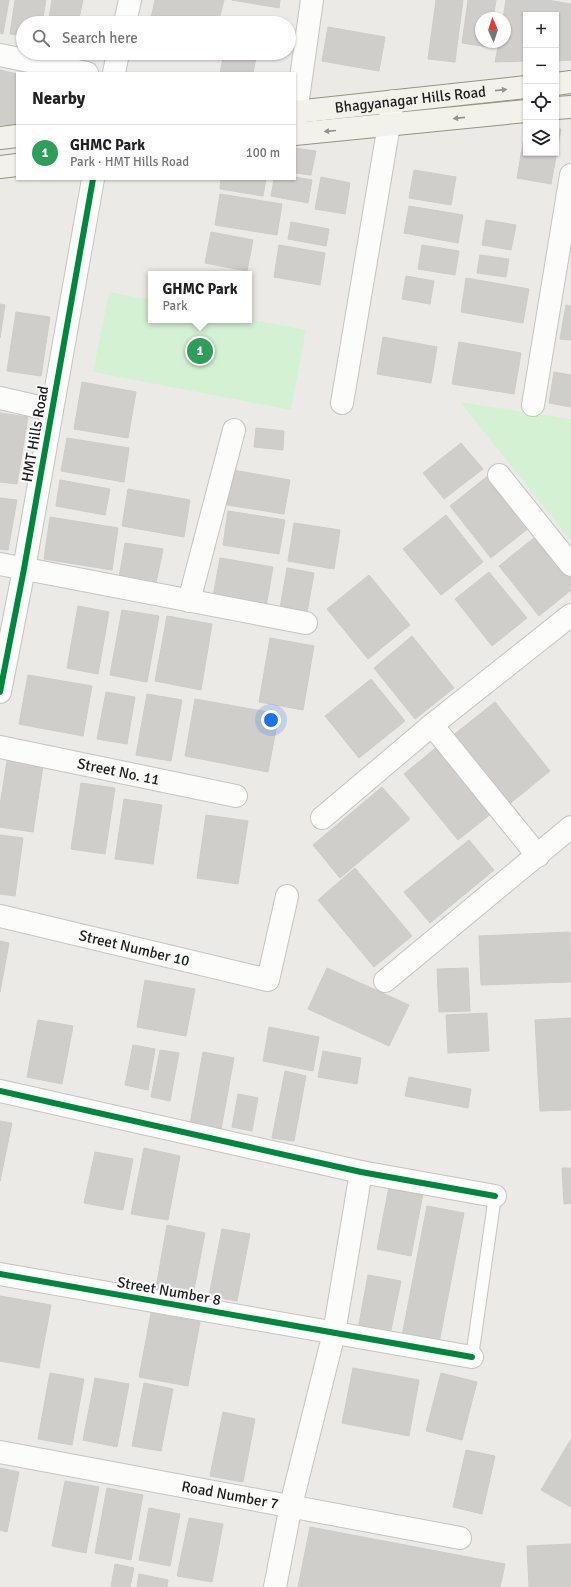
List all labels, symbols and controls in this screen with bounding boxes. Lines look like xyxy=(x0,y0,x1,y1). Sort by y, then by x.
north arrow xyxy=(475,12,511,48)
map controls xyxy=(523,12,559,156)
button: + xyxy=(523,12,559,48)
search box xyxy=(16,16,296,60)
icon: search xyxy=(30,27,52,49)
text: Search here xyxy=(62,29,138,47)
button: − xyxy=(523,48,559,84)
street label: Bhagyanagar Hills Road xyxy=(334,82,487,117)
button: locate xyxy=(523,84,559,120)
one-way arrow xyxy=(495,86,507,93)
text: Nearby xyxy=(32,88,85,109)
one-way arrow xyxy=(453,115,465,122)
button: layers xyxy=(523,120,559,156)
one-way arrow xyxy=(324,127,336,134)
text: GHMC Park xyxy=(70,136,145,154)
text: 1 xyxy=(41,145,49,161)
text: 100 m xyxy=(246,145,280,161)
text: Park · HMT Hills Road xyxy=(70,154,189,170)
popup xyxy=(148,271,252,323)
text: GHMC Park xyxy=(162,280,238,298)
text: Park xyxy=(162,298,187,314)
pin: 1 xyxy=(187,336,213,366)
street label: HMT Hills Road xyxy=(18,384,52,484)
your location xyxy=(261,710,281,730)
street label: Street No. 11 xyxy=(76,754,161,789)
street label: Street Number 10 xyxy=(77,926,191,970)
street label: Street Number 8 xyxy=(116,1273,222,1309)
street label: Road Number 7 xyxy=(180,1477,280,1513)

